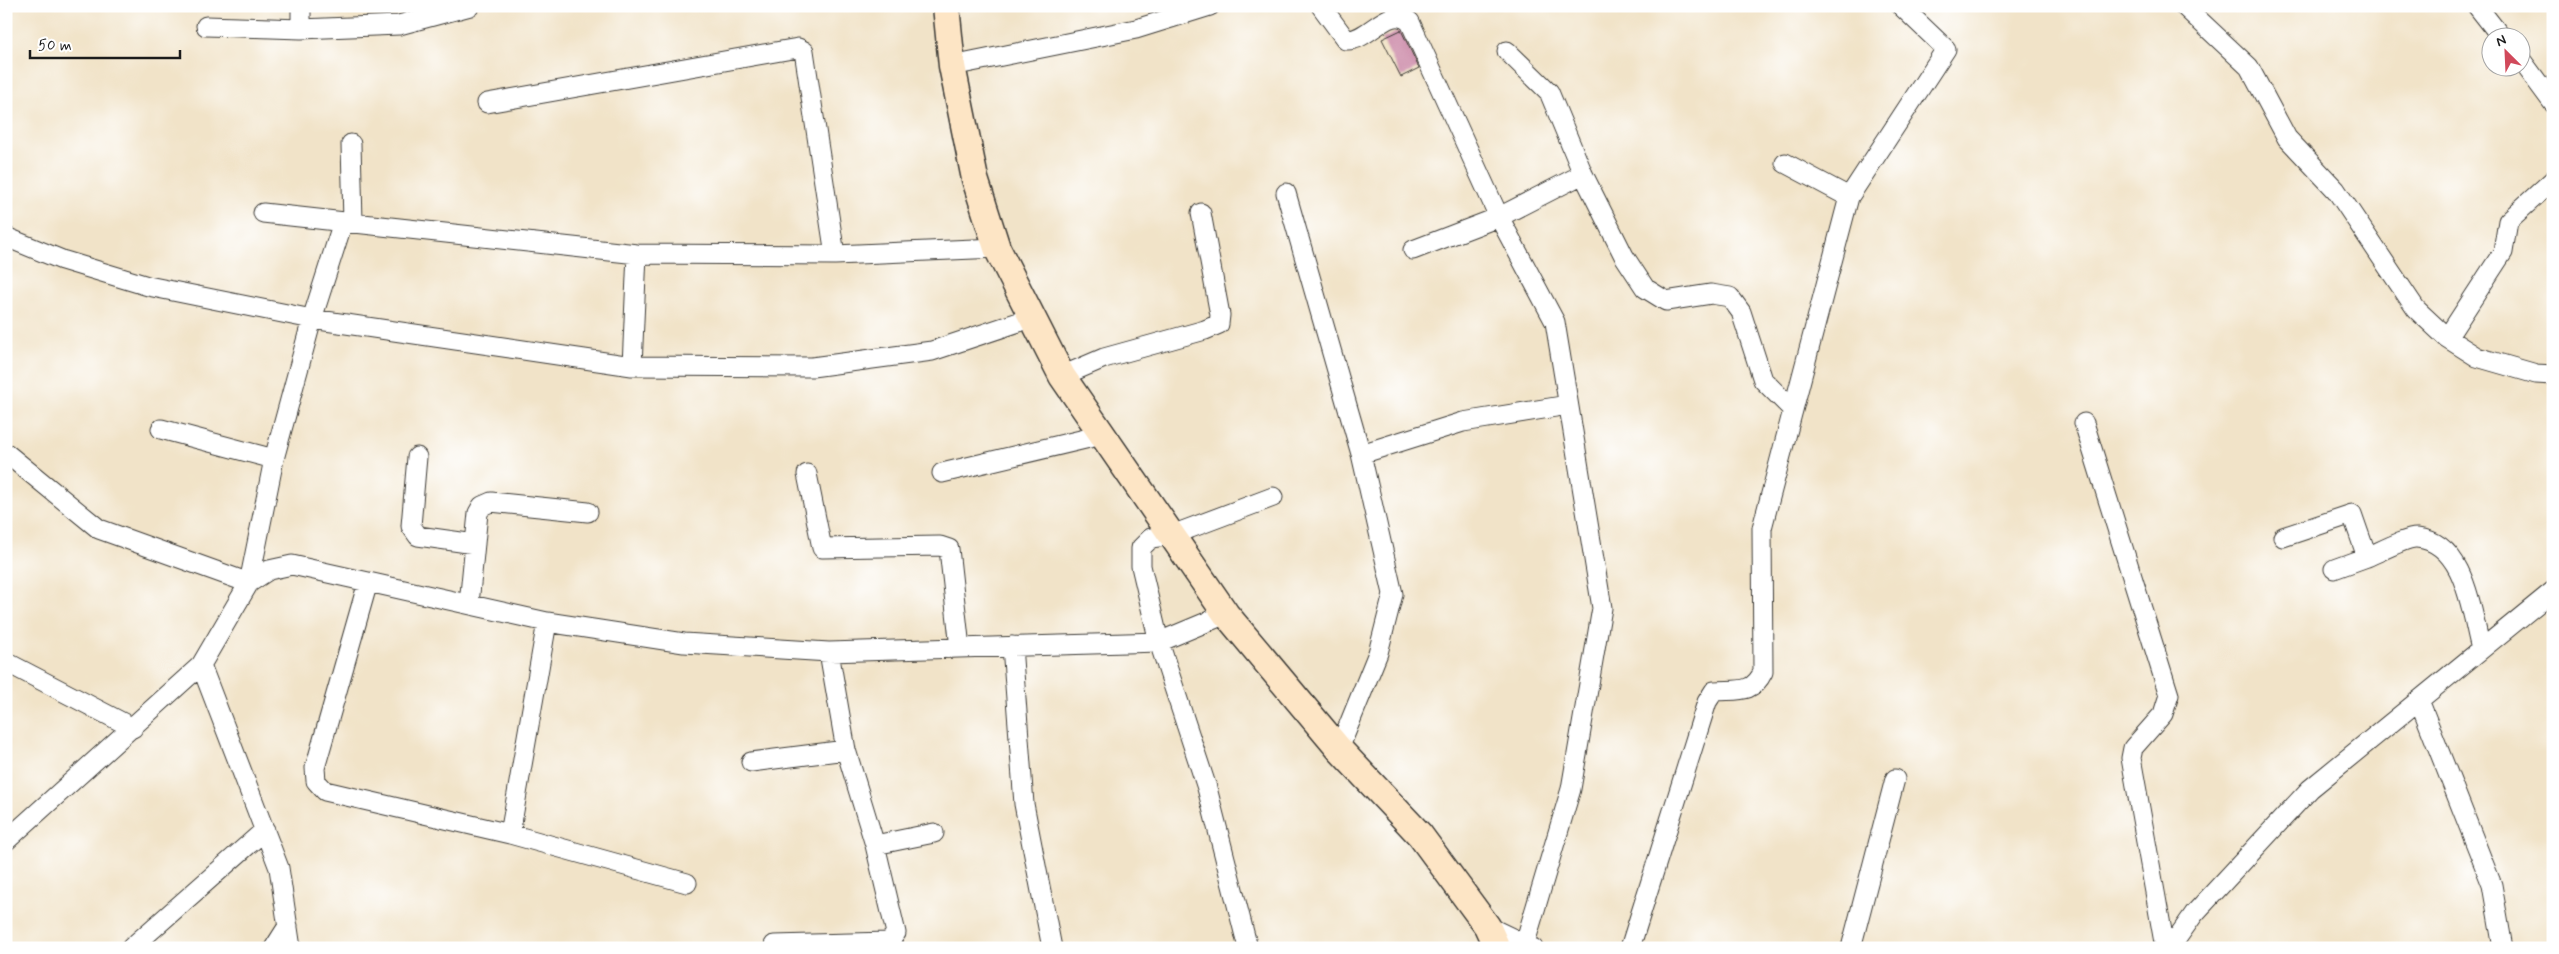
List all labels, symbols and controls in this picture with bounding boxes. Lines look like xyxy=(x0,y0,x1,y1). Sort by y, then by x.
scale bar xyxy=(30,28,180,60)
north arrow xyxy=(2482,28,2532,78)
text: N xyxy=(2493,31,2509,51)
text: 50 m xyxy=(38,36,72,56)

